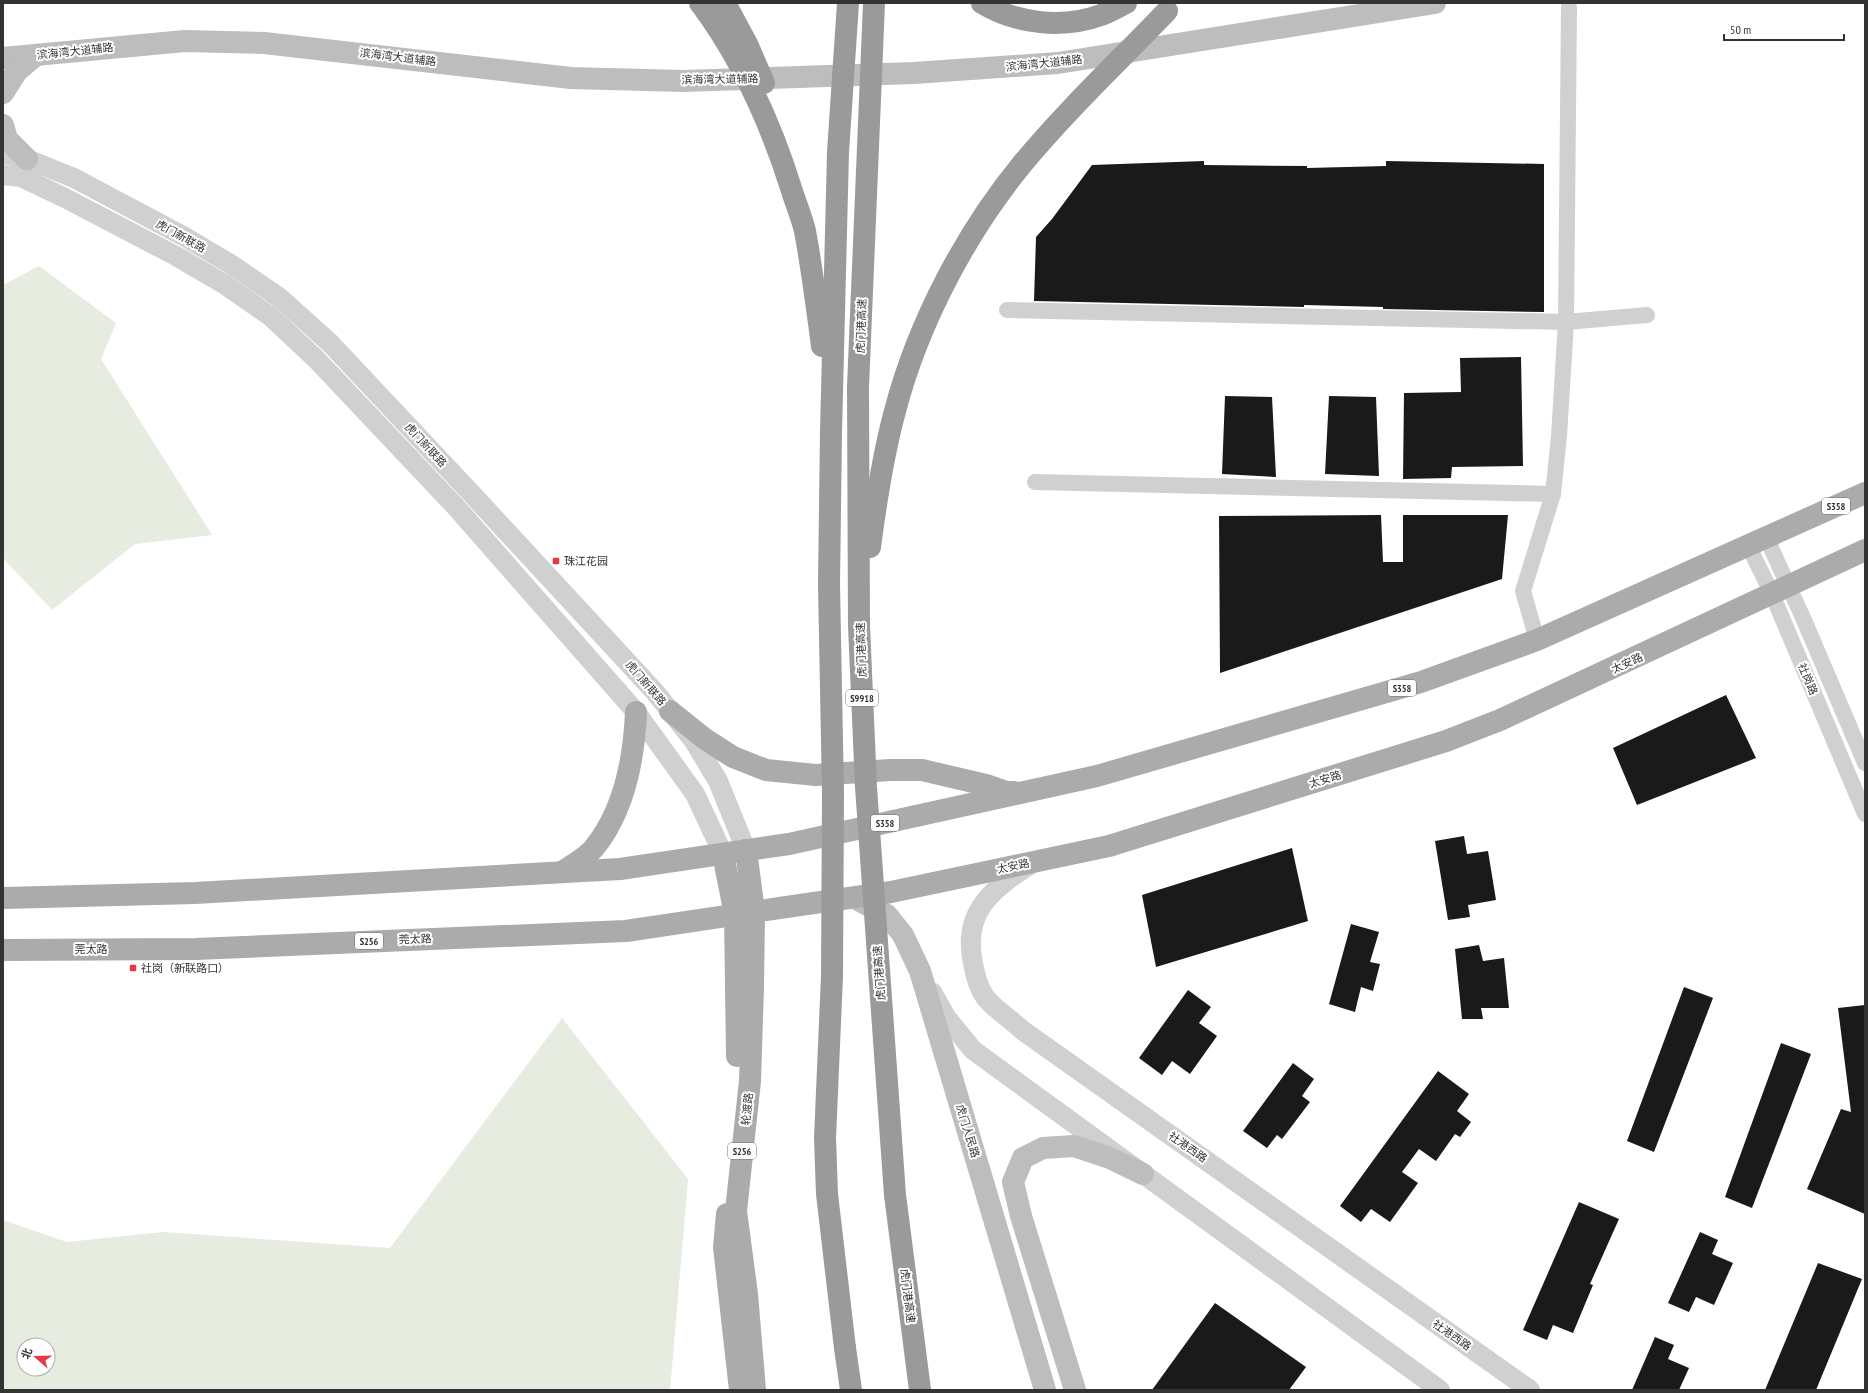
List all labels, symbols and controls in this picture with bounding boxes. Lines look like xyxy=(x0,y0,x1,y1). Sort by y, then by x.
scale bar xyxy=(1724,16,1844,42)
text: 50 m xyxy=(1730,22,1751,37)
street label: 滨海湾大道辅路 xyxy=(36,40,114,62)
street label: 滨海湾大道辅路 xyxy=(359,45,437,69)
street label: 滨海湾大道辅路 xyxy=(1005,52,1083,74)
street label: 滨海湾大道辅路 xyxy=(681,71,759,87)
street label: 虎门新联路 xyxy=(154,217,208,255)
street label: 虎门港高速 xyxy=(853,298,869,354)
street label: 虎门新联路 xyxy=(402,420,450,470)
road number: S358 xyxy=(1822,498,1850,514)
place label: 珠江花园 xyxy=(564,554,608,568)
marker: 珠江花园 xyxy=(551,556,561,566)
street label: 虎门港高速 xyxy=(853,622,869,678)
street label: 太安路 xyxy=(1609,650,1645,676)
street label: 虎门新联路 xyxy=(623,658,669,708)
street label: 社岗路 xyxy=(1795,661,1821,697)
road number: S358 xyxy=(1388,680,1416,696)
road number: S9918 xyxy=(846,690,878,706)
street label: 太安路 xyxy=(1307,767,1343,791)
road number: S358 xyxy=(871,815,899,831)
street label: 太安路 xyxy=(995,856,1031,876)
street label: 莞太路 xyxy=(398,931,432,947)
road number: S256 xyxy=(355,933,383,949)
street label: 莞太路 xyxy=(75,942,108,956)
street label: 虎门港高速 xyxy=(870,945,888,1001)
place label: 社岗（新联路口） xyxy=(141,961,229,975)
marker: 社岗（新联路口） xyxy=(128,963,138,973)
street label: 轮渡路 xyxy=(738,1092,756,1126)
street label: 虎门人民路 xyxy=(953,1103,983,1159)
street label: 社港西路 xyxy=(1166,1129,1210,1165)
road number: S256 xyxy=(728,1143,756,1159)
street label: 虎门港高速 xyxy=(898,1268,918,1324)
street label: 社港西路 xyxy=(1430,1317,1474,1353)
north arrow xyxy=(16,1337,56,1377)
text: 北 xyxy=(18,1346,35,1361)

